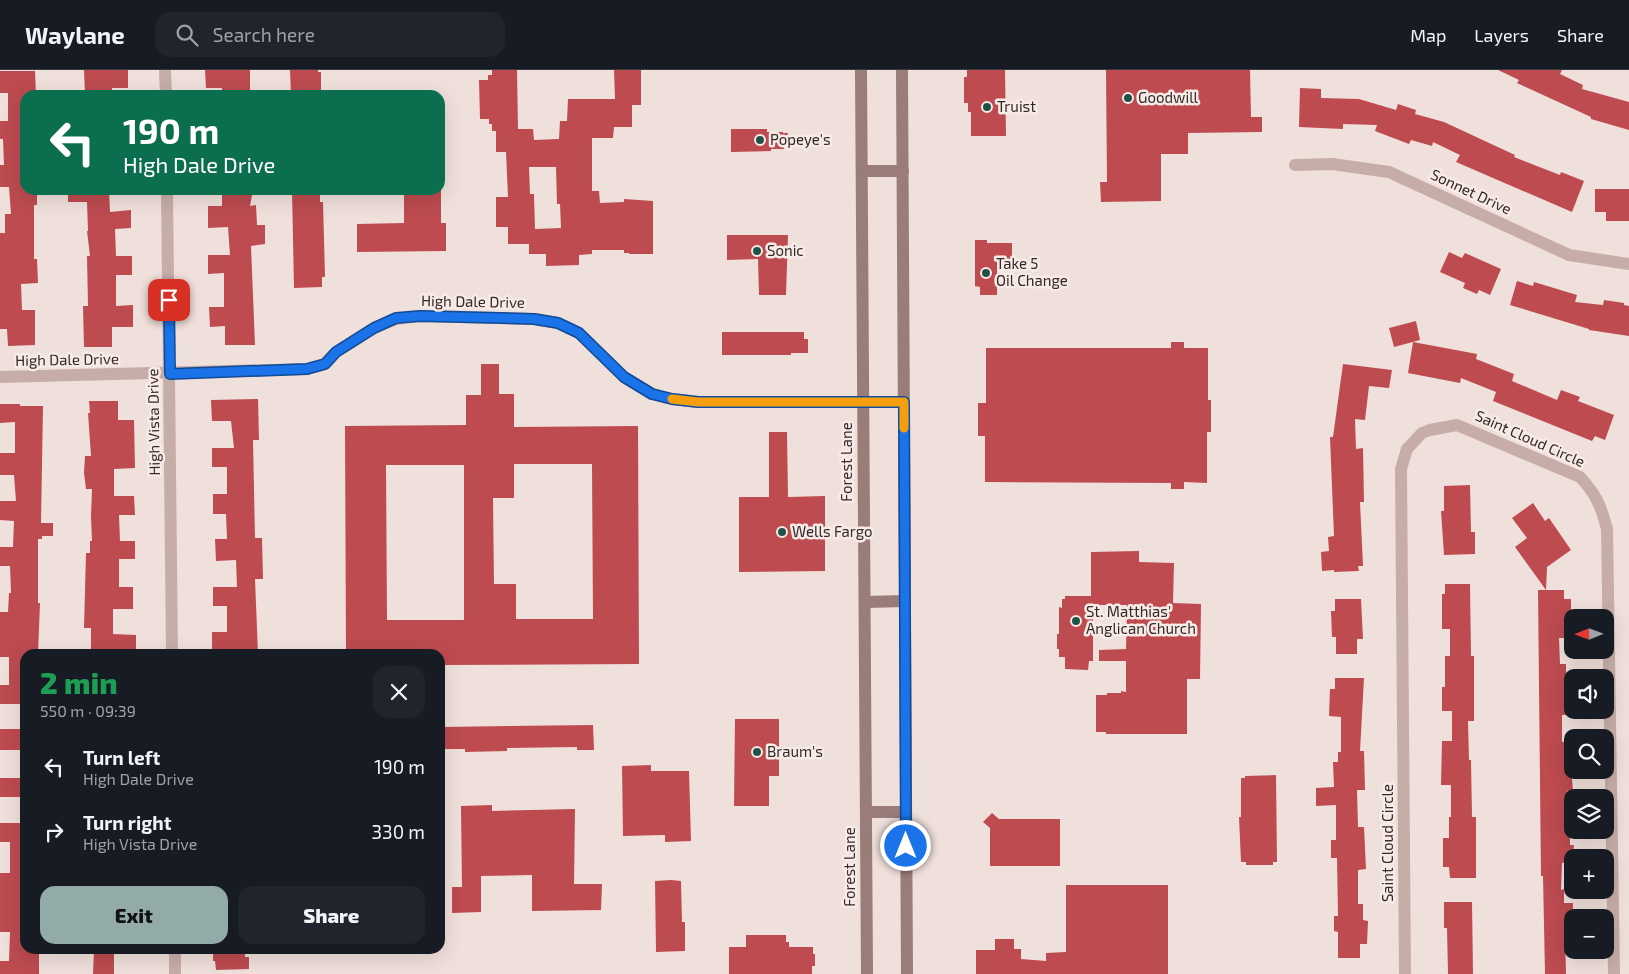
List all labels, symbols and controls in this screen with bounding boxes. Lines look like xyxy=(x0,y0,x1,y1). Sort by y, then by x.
search box xyxy=(155,12,505,57)
text: Waylane xyxy=(25,20,125,49)
icon: search xyxy=(173,21,201,49)
text: Search here xyxy=(213,23,315,46)
text: Map xyxy=(1410,24,1446,46)
text: Layers xyxy=(1474,24,1529,46)
text: Share xyxy=(1557,24,1604,46)
place label: Goodwill xyxy=(1138,88,1199,106)
marker: Goodwill xyxy=(1122,92,1134,104)
place label: Truist xyxy=(997,97,1036,115)
marker: Truist xyxy=(981,101,993,113)
text: 190 m xyxy=(123,109,219,151)
icon: left xyxy=(40,110,105,175)
place label: Popeye's xyxy=(770,130,831,148)
marker: Popeye's xyxy=(754,134,766,146)
text: High Dale Drive xyxy=(123,151,275,177)
street label: Sonnet Drive xyxy=(1428,165,1515,218)
place label: Sonic xyxy=(767,241,804,259)
marker: Sonic xyxy=(751,245,763,257)
place label: Take 5 Oil Change xyxy=(996,254,1068,289)
marker: Take 5 Oil Change xyxy=(980,267,992,279)
pin xyxy=(148,279,190,321)
icon: arrive xyxy=(155,286,183,314)
street label: High Dale Drive xyxy=(421,291,525,311)
street label: High Dale Drive xyxy=(15,349,119,369)
street label: High Vista Drive xyxy=(143,368,163,476)
street label: Saint Cloud Circle xyxy=(1473,406,1588,470)
street label: Forest Lane xyxy=(837,422,855,502)
place label: Wells Fargo xyxy=(792,522,873,540)
marker: Wells Fargo xyxy=(776,526,788,538)
place label: St. Matthias' Anglican Church xyxy=(1086,602,1196,637)
north arrow xyxy=(1564,609,1614,659)
map controls xyxy=(1564,609,1614,959)
marker: St. Matthias' Anglican Church xyxy=(1070,615,1082,627)
text: 2 min xyxy=(40,664,118,700)
button: close xyxy=(373,666,425,718)
button: sound xyxy=(1564,669,1614,719)
text: 550 m · 09:39 xyxy=(40,701,136,720)
button: search xyxy=(1564,729,1614,779)
place label: Braum's xyxy=(767,742,823,760)
text: Turn left xyxy=(83,746,160,769)
marker: Braum's xyxy=(751,746,763,758)
icon: left xyxy=(40,753,68,781)
text: 190 m xyxy=(374,755,425,778)
text: High Dale Drive xyxy=(83,769,194,788)
street label: Saint Cloud Circle xyxy=(1378,784,1396,902)
button: layers xyxy=(1564,789,1614,839)
text: Turn right xyxy=(83,811,171,834)
icon: right xyxy=(40,818,68,846)
position arrow xyxy=(879,819,931,871)
text: 330 m xyxy=(372,820,425,843)
street label: Forest Lane xyxy=(840,827,858,907)
text: High Vista Drive xyxy=(83,834,197,853)
button: + xyxy=(1564,849,1614,899)
button: Exit xyxy=(40,886,228,944)
button: Share xyxy=(238,886,425,944)
button: − xyxy=(1564,909,1614,959)

